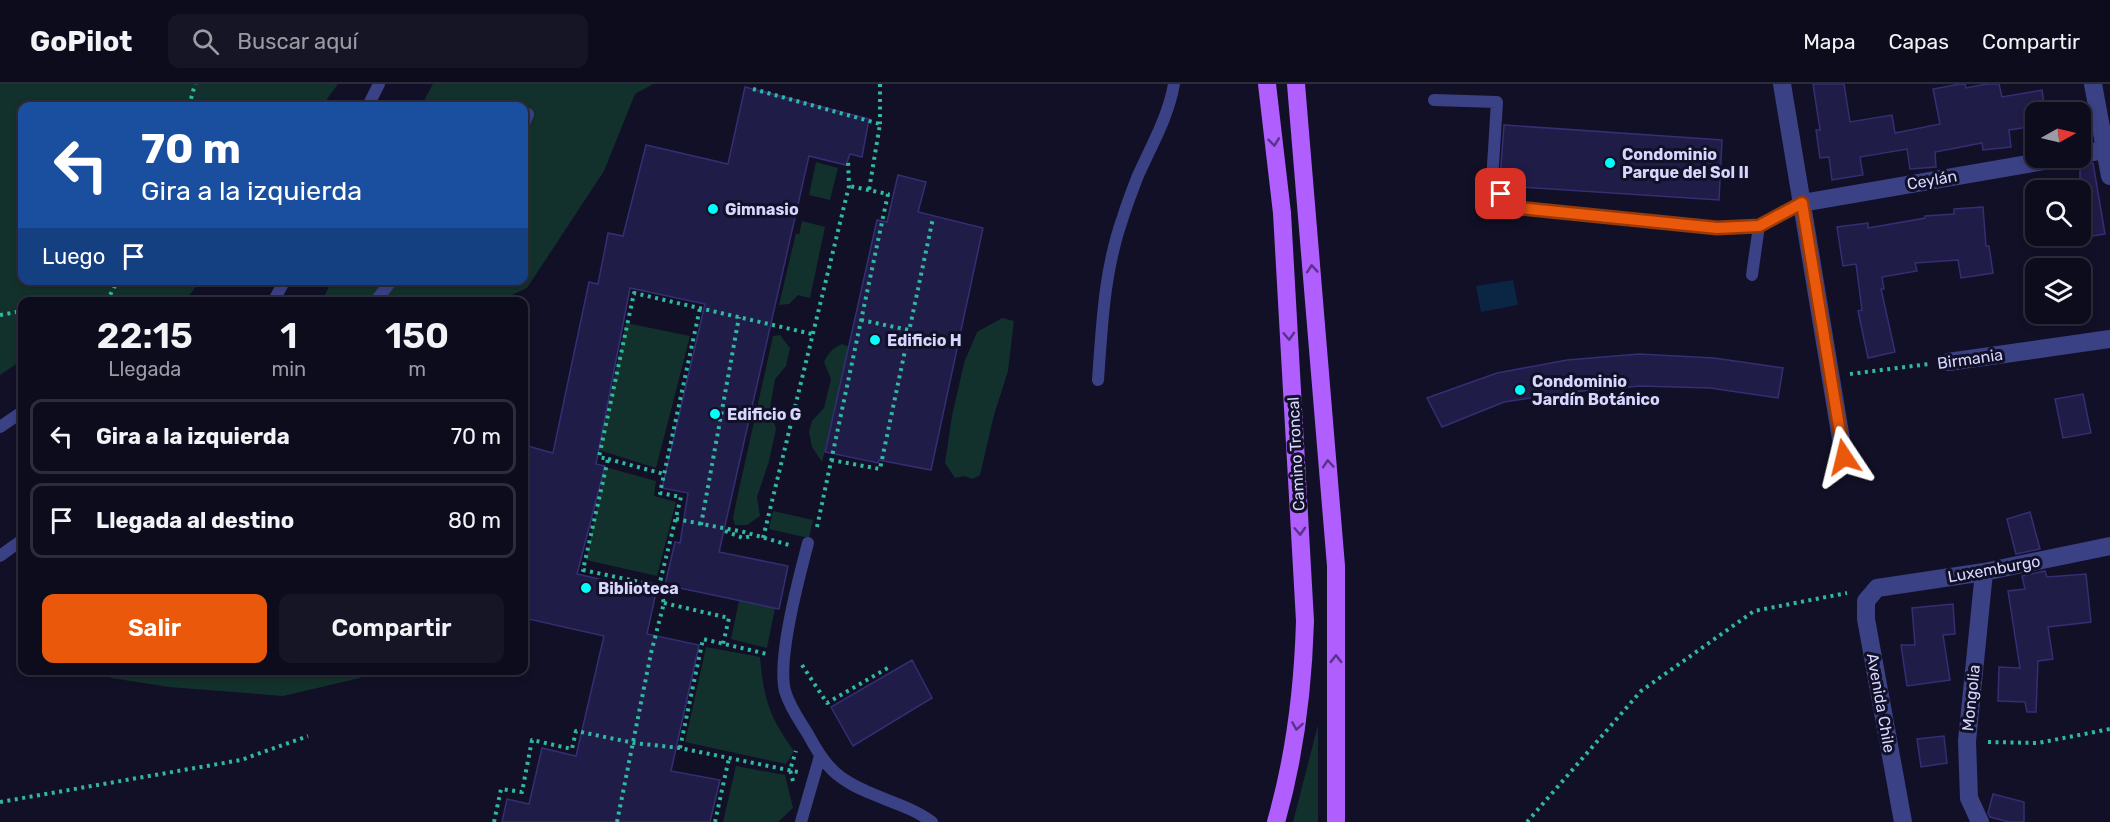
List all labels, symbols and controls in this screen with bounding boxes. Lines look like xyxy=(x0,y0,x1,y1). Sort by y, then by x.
search box xyxy=(168,14,588,68)
text: GoPilot xyxy=(30,25,132,58)
icon: search xyxy=(189,25,222,58)
text: Buscar aquí xyxy=(237,28,358,55)
text: Mapa xyxy=(1803,29,1856,54)
text: Capas xyxy=(1889,29,1949,54)
text: Compartir xyxy=(1982,29,2080,54)
north arrow xyxy=(2025,102,2091,168)
map controls xyxy=(2025,102,2091,324)
text: 70 m xyxy=(141,124,241,174)
icon: left xyxy=(42,126,120,204)
one-way arrow xyxy=(1267,138,1279,147)
place label: Condominio Parque del Sol II xyxy=(1622,145,1749,182)
marker: Condominio Parque del Sol II xyxy=(1603,156,1617,170)
street label: Ceylán xyxy=(1905,166,1959,194)
pin xyxy=(1475,168,1526,219)
text: Gira a la izquierda xyxy=(141,175,362,207)
icon: arrive xyxy=(1484,177,1517,210)
button: search xyxy=(2025,180,2091,246)
place label: Gimnasio xyxy=(725,200,799,219)
marker: Gimnasio xyxy=(706,202,720,216)
icon: arrive xyxy=(117,240,150,273)
text: Luego xyxy=(42,243,105,270)
button: layers xyxy=(2025,258,2091,324)
one-way arrow xyxy=(1306,265,1319,274)
text: 22:15 xyxy=(97,314,193,357)
text: 1 xyxy=(280,314,298,357)
text: 150 xyxy=(385,314,449,357)
place label: Edificio H xyxy=(887,331,962,350)
one-way arrow xyxy=(1282,332,1295,341)
marker: Edificio H xyxy=(868,333,882,347)
street label: Birmania xyxy=(1936,345,2004,373)
text: Llegada xyxy=(108,357,181,381)
text: min xyxy=(272,357,306,381)
text: m xyxy=(408,357,426,381)
place label: Condominio Jardín Botánico xyxy=(1532,372,1660,409)
marker: Condominio Jardín Botánico xyxy=(1513,383,1527,397)
street label: Camino Troncal xyxy=(1284,396,1308,512)
place label: Edificio G xyxy=(727,405,801,424)
marker: Edificio G xyxy=(708,407,722,421)
icon: left xyxy=(45,420,78,453)
text: Gira a la izquierda xyxy=(96,423,290,450)
text: 70 m xyxy=(451,423,501,450)
position arrow xyxy=(1812,425,1876,489)
one-way arrow xyxy=(1321,459,1334,468)
icon: arrive xyxy=(45,504,78,537)
text: Llegada al destino xyxy=(96,507,294,534)
text: 80 m xyxy=(448,507,501,534)
one-way arrow xyxy=(1294,527,1307,536)
street label: Luxemburgo xyxy=(1946,552,2042,586)
place label: Biblioteca xyxy=(598,579,679,598)
marker: Biblioteca xyxy=(579,581,593,595)
button: Salir xyxy=(42,594,267,663)
button: Compartir xyxy=(279,594,504,663)
street label: Avenida Chile xyxy=(1863,652,1899,754)
one-way arrow xyxy=(1330,654,1342,663)
street label: Mongolia xyxy=(1958,664,1984,732)
one-way arrow xyxy=(1292,721,1304,730)

